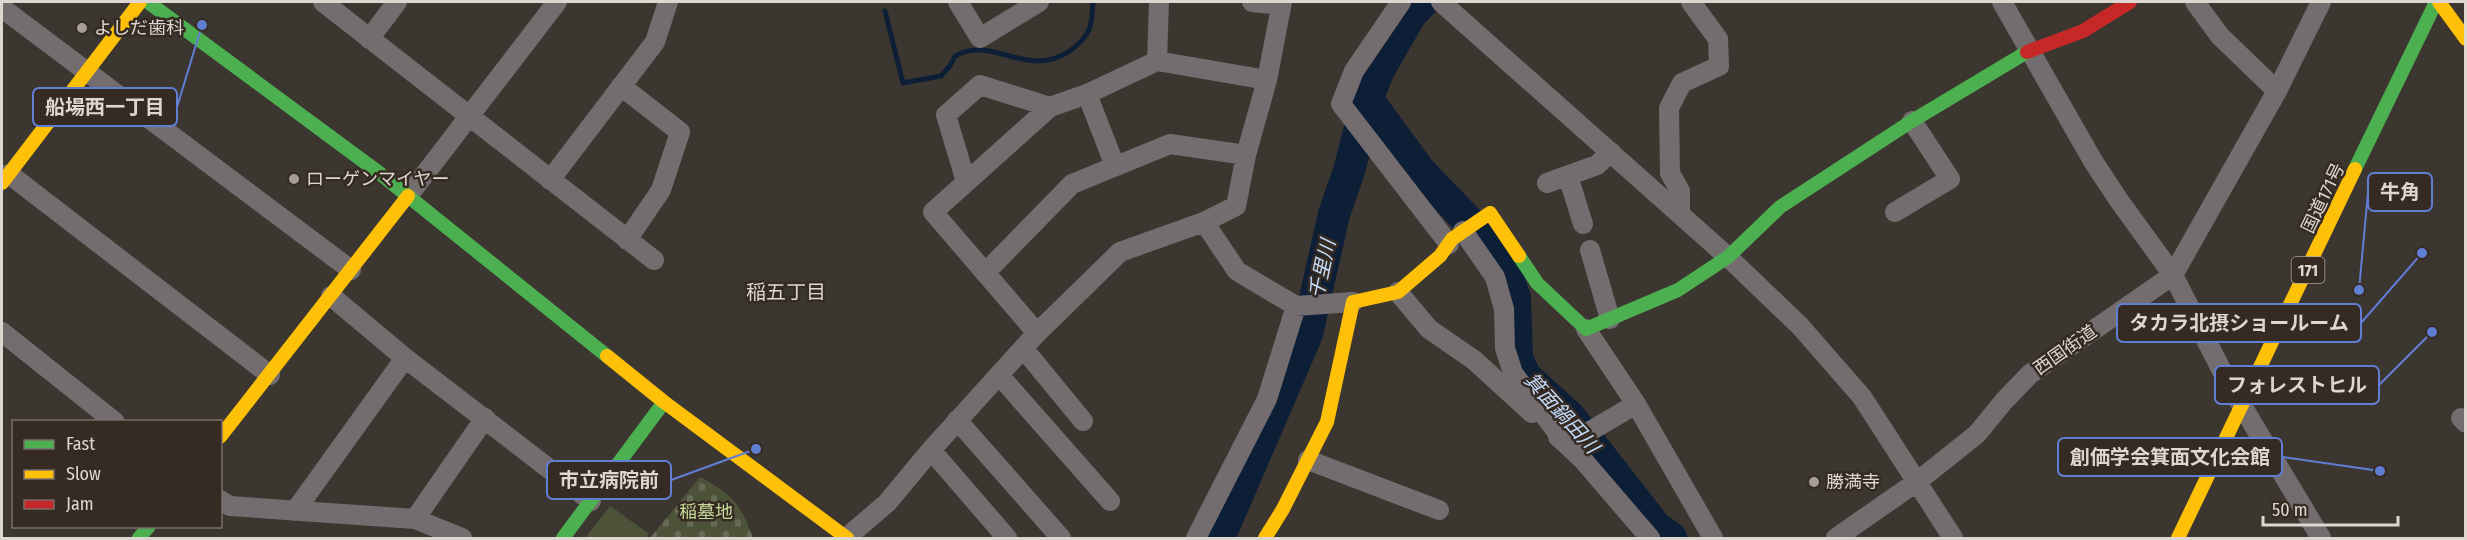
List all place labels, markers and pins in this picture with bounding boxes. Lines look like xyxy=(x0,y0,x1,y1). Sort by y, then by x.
place label: よしだ歯科 xyxy=(94,17,184,39)
marker: よしだ歯科 xyxy=(75,21,89,35)
callout: 船場西一丁目 xyxy=(33,88,177,126)
place label: ローゲンマイヤー xyxy=(306,168,449,190)
marker: ローゲンマイヤー xyxy=(287,172,301,186)
callout: 牛角 xyxy=(2368,173,2432,211)
callout: タカラ北摂ショールーム xyxy=(2117,304,2361,342)
callout: フォレストヒル xyxy=(2215,366,2379,404)
callout: 創価学会箕面文化会館 xyxy=(2058,438,2282,476)
callout: 市立病院前 xyxy=(547,461,671,499)
place label: 勝満寺 xyxy=(1826,471,1880,493)
marker: 勝満寺 xyxy=(1807,475,1821,489)

